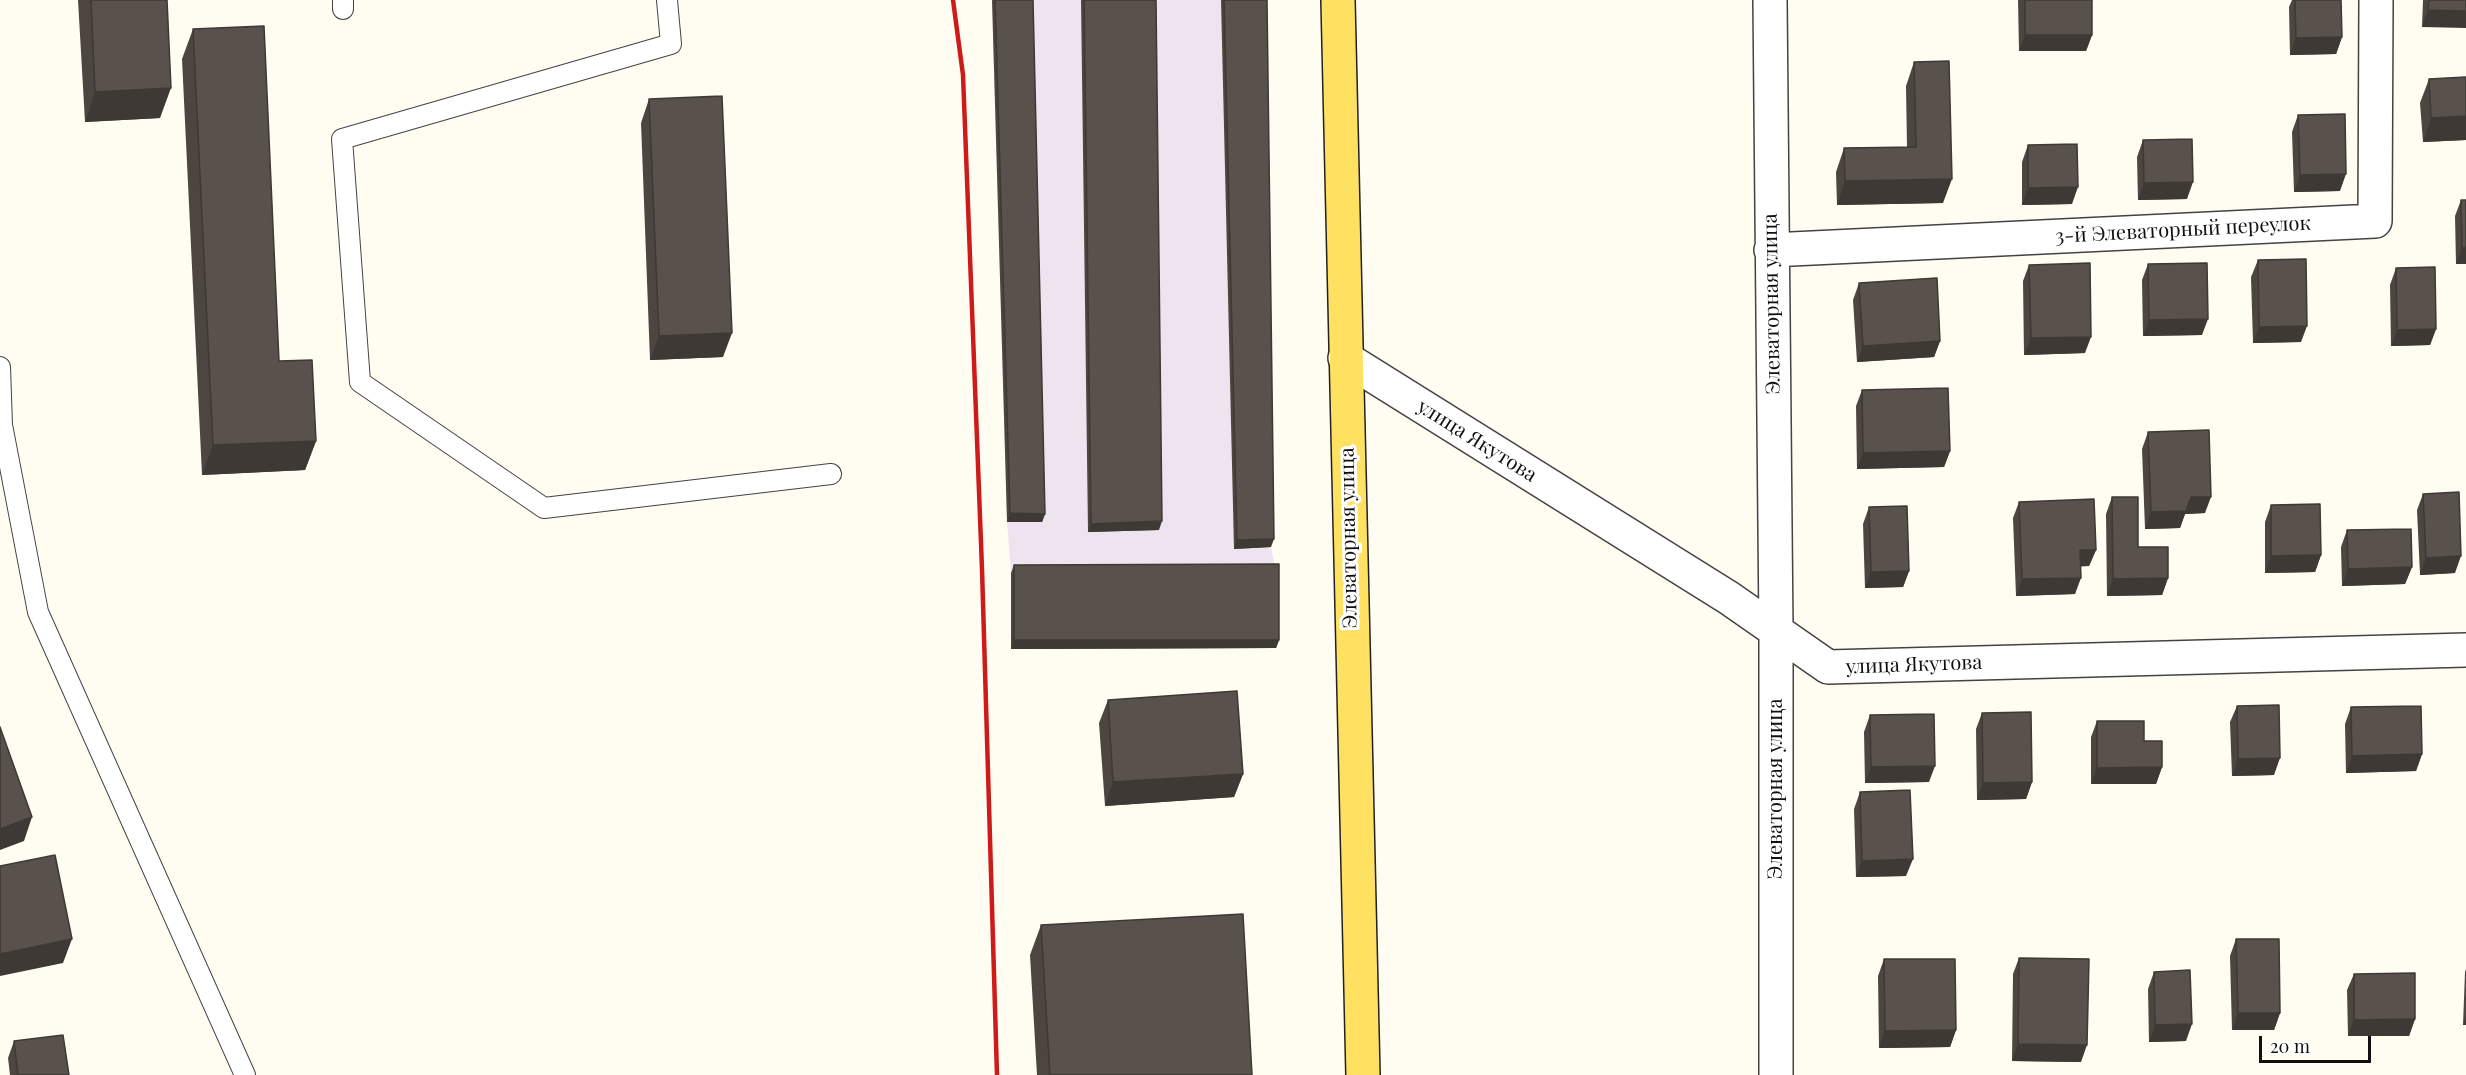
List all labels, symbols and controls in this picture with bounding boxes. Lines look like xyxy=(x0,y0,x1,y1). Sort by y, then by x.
street label: 3-й Элеваторный переулок xyxy=(2055,211,2311,249)
street label: Элеваторная улица xyxy=(1758,213,1786,395)
street label: улица Якутова xyxy=(1413,395,1541,487)
street label: Элеваторная улица xyxy=(1335,447,1363,629)
street label: улица Якутова xyxy=(1845,651,1983,679)
street label: Элеваторная улица xyxy=(1764,699,1788,879)
scale bar xyxy=(2262,1024,2374,1062)
text: 20 m xyxy=(2270,1034,2310,1058)

